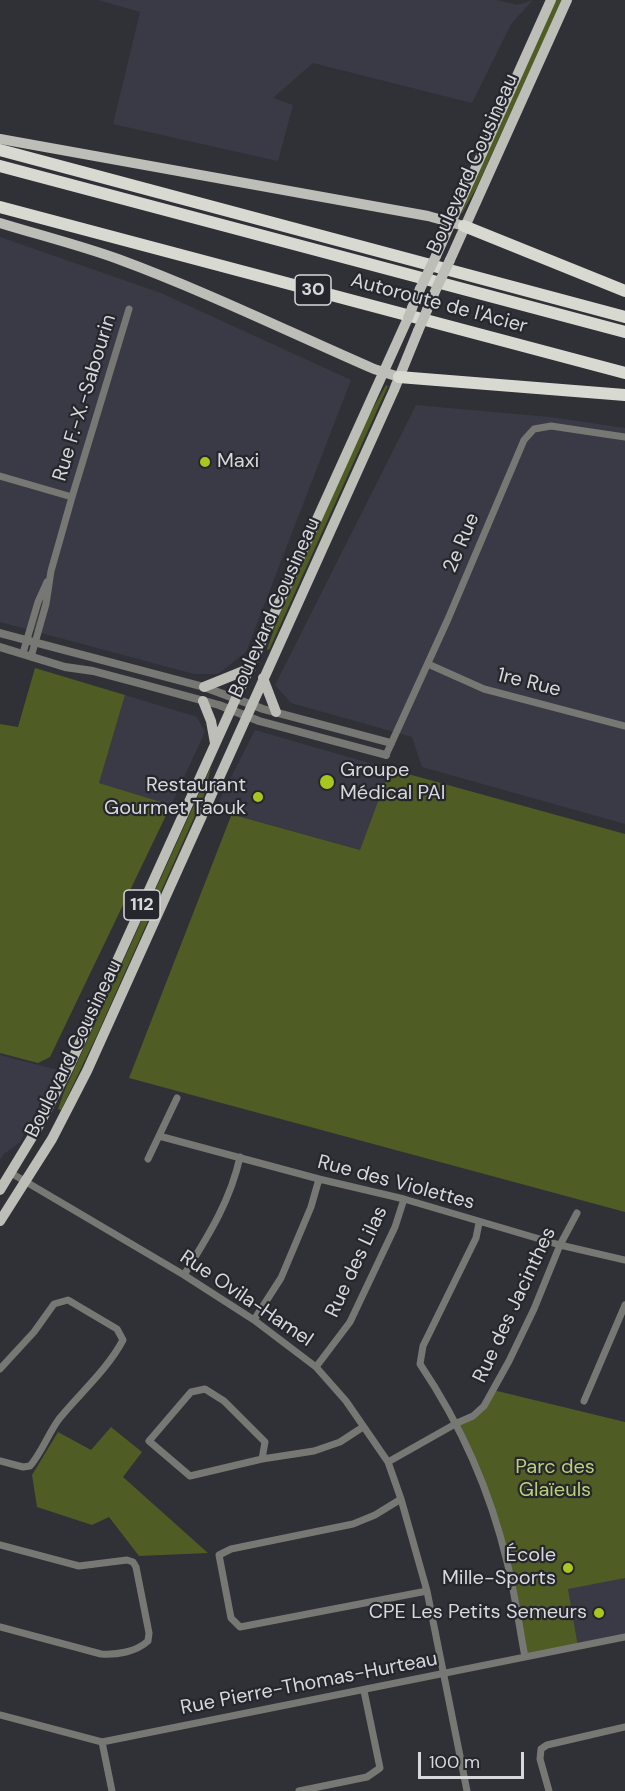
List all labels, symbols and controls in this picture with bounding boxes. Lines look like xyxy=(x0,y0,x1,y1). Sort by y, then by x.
street label: Boulevard Cousineau xyxy=(423,70,523,258)
street label: Autoroute de l'Acier xyxy=(348,269,530,339)
road number: 30 xyxy=(295,275,331,305)
street label: Rue F.-X.-Sabourin xyxy=(48,312,122,484)
place label: Maxi xyxy=(217,450,259,474)
marker: Maxi xyxy=(198,455,212,469)
street label: 2e Rue xyxy=(439,510,485,576)
street label: Boulevard Cousineau xyxy=(225,514,325,702)
street label: 1re Rue xyxy=(495,664,563,702)
place label: Groupe Médical PAI xyxy=(340,759,445,806)
marker: Groupe Médical PAI xyxy=(318,773,336,791)
place label: Restaurant Gourmet Taouk xyxy=(104,774,246,821)
marker: Restaurant Gourmet Taouk xyxy=(251,790,265,804)
road number: 112 xyxy=(124,890,160,920)
street label: Boulevard Cousineau xyxy=(21,956,127,1142)
street label: Rue des Violettes xyxy=(315,1150,477,1216)
street label: Rue des Lilas xyxy=(321,1203,393,1321)
street label: Rue des Jacinthes xyxy=(468,1224,562,1386)
street label: Rue Ovila-Hamel xyxy=(175,1246,317,1352)
park label: Parc des Glaïeuls xyxy=(515,1456,595,1503)
place label: École Mille-Sports xyxy=(442,1544,556,1591)
marker: École Mille-Sports xyxy=(561,1561,575,1575)
place label: CPE Les Petits Semeurs xyxy=(369,1601,587,1625)
marker: CPE Les Petits Semeurs xyxy=(592,1606,606,1620)
street label: Rue Pierre-Thomas-Hurteau xyxy=(178,1647,440,1721)
scale bar xyxy=(421,1740,528,1778)
text: 100 m xyxy=(429,1750,480,1774)

